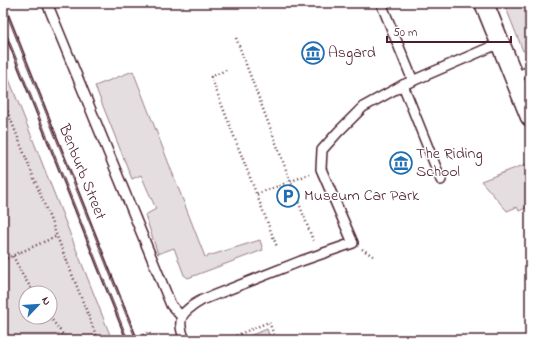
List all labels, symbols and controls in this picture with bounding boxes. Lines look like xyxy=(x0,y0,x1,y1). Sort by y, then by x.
scale bar xyxy=(387,18,511,44)
text: 50 m xyxy=(393,24,417,42)
museum icon: Asgard xyxy=(300,40,326,66)
place label: Asgard xyxy=(328,41,376,65)
street label: Benburb Street xyxy=(52,120,112,224)
place label: The Riding School xyxy=(416,142,483,184)
museum icon: The Riding School xyxy=(388,150,414,176)
parking icon: Museum Car Park xyxy=(275,183,301,209)
place label: Museum Car Park xyxy=(304,184,420,208)
north arrow xyxy=(18,285,58,325)
text: N xyxy=(37,294,55,308)

